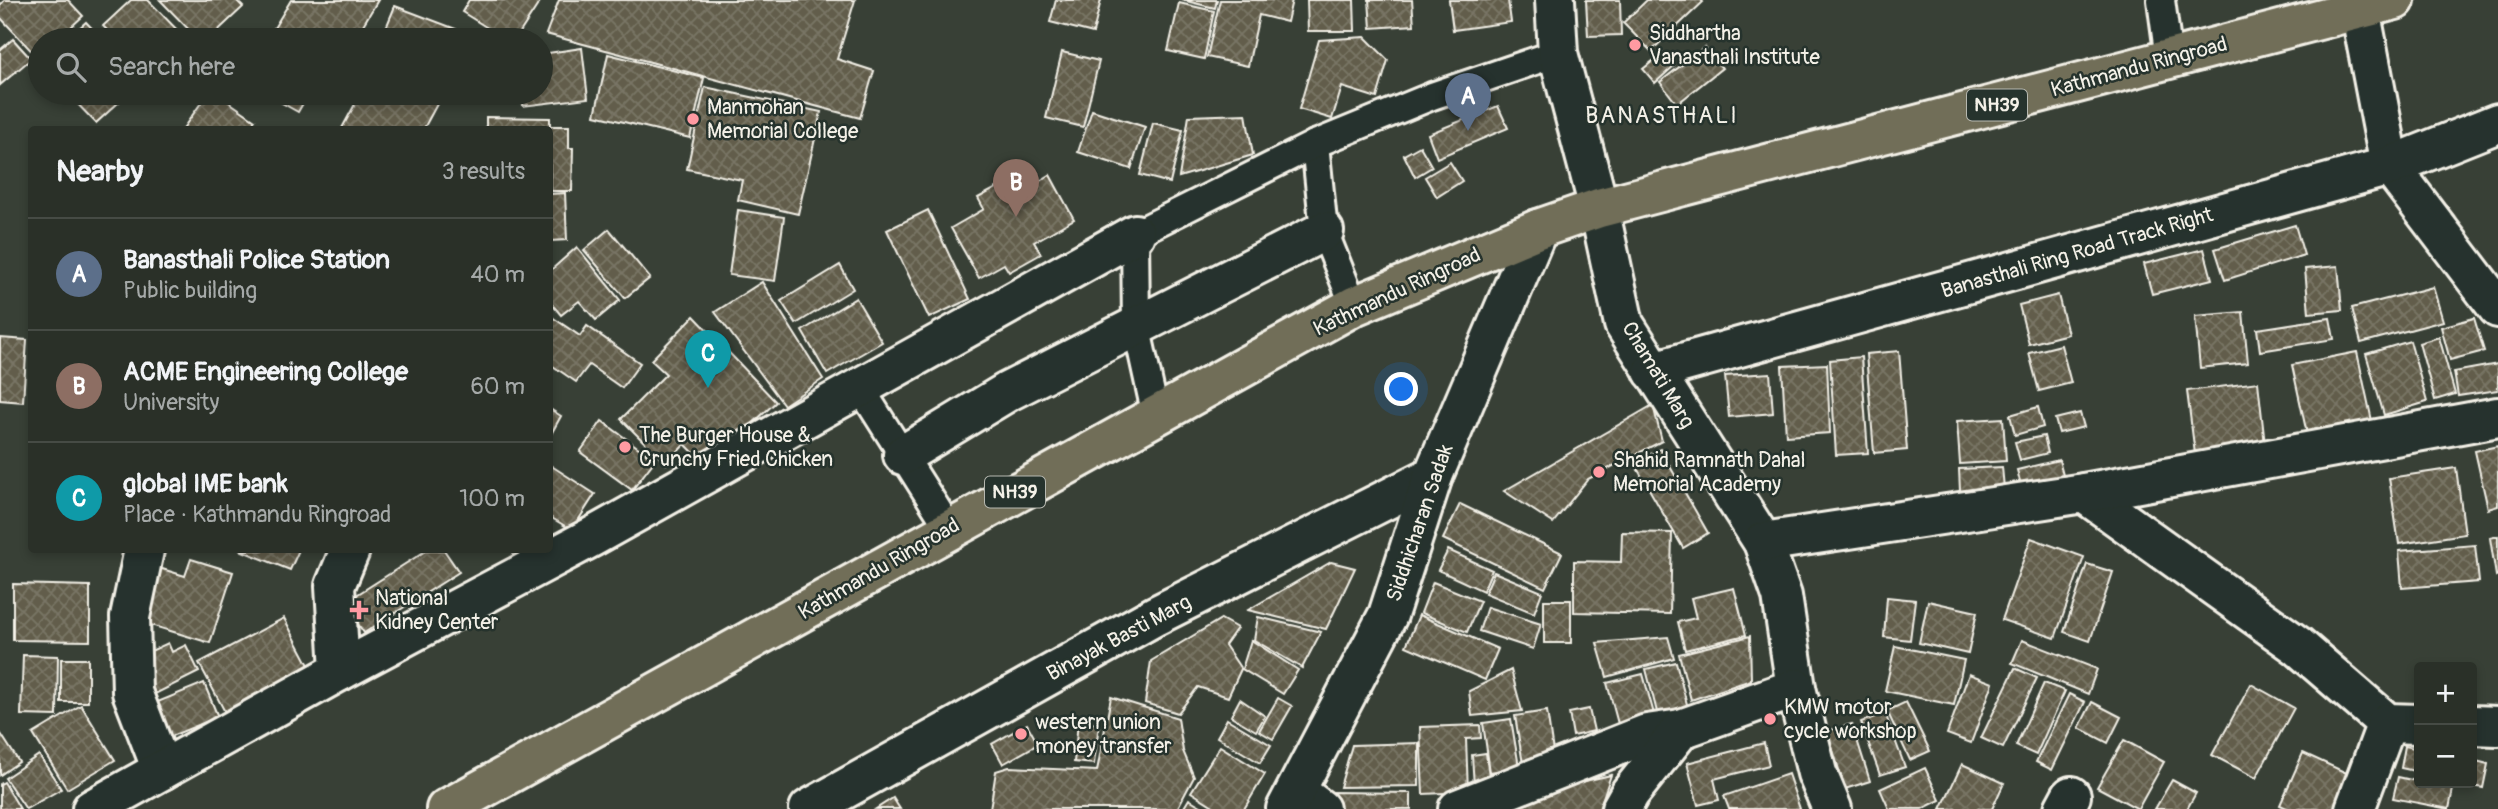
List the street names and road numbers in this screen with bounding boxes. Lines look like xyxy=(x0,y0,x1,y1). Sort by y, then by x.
street label: Kathmandu Ringroad xyxy=(2048,30,2230,104)
road number: NH39 xyxy=(1967,90,2027,120)
street label: Banasthali Ring Road Track Right xyxy=(1938,201,2216,305)
street label: Kathmandu Ringroad xyxy=(1309,241,1485,343)
street label: Chamati Marg xyxy=(1616,317,1700,433)
street label: Siddhicharan Sadak xyxy=(1380,441,1460,605)
road number: NH39 xyxy=(985,477,1045,508)
street label: Kathmandu Ringroad xyxy=(794,512,964,626)
street label: Binayak Basti Marg xyxy=(1042,589,1196,687)

